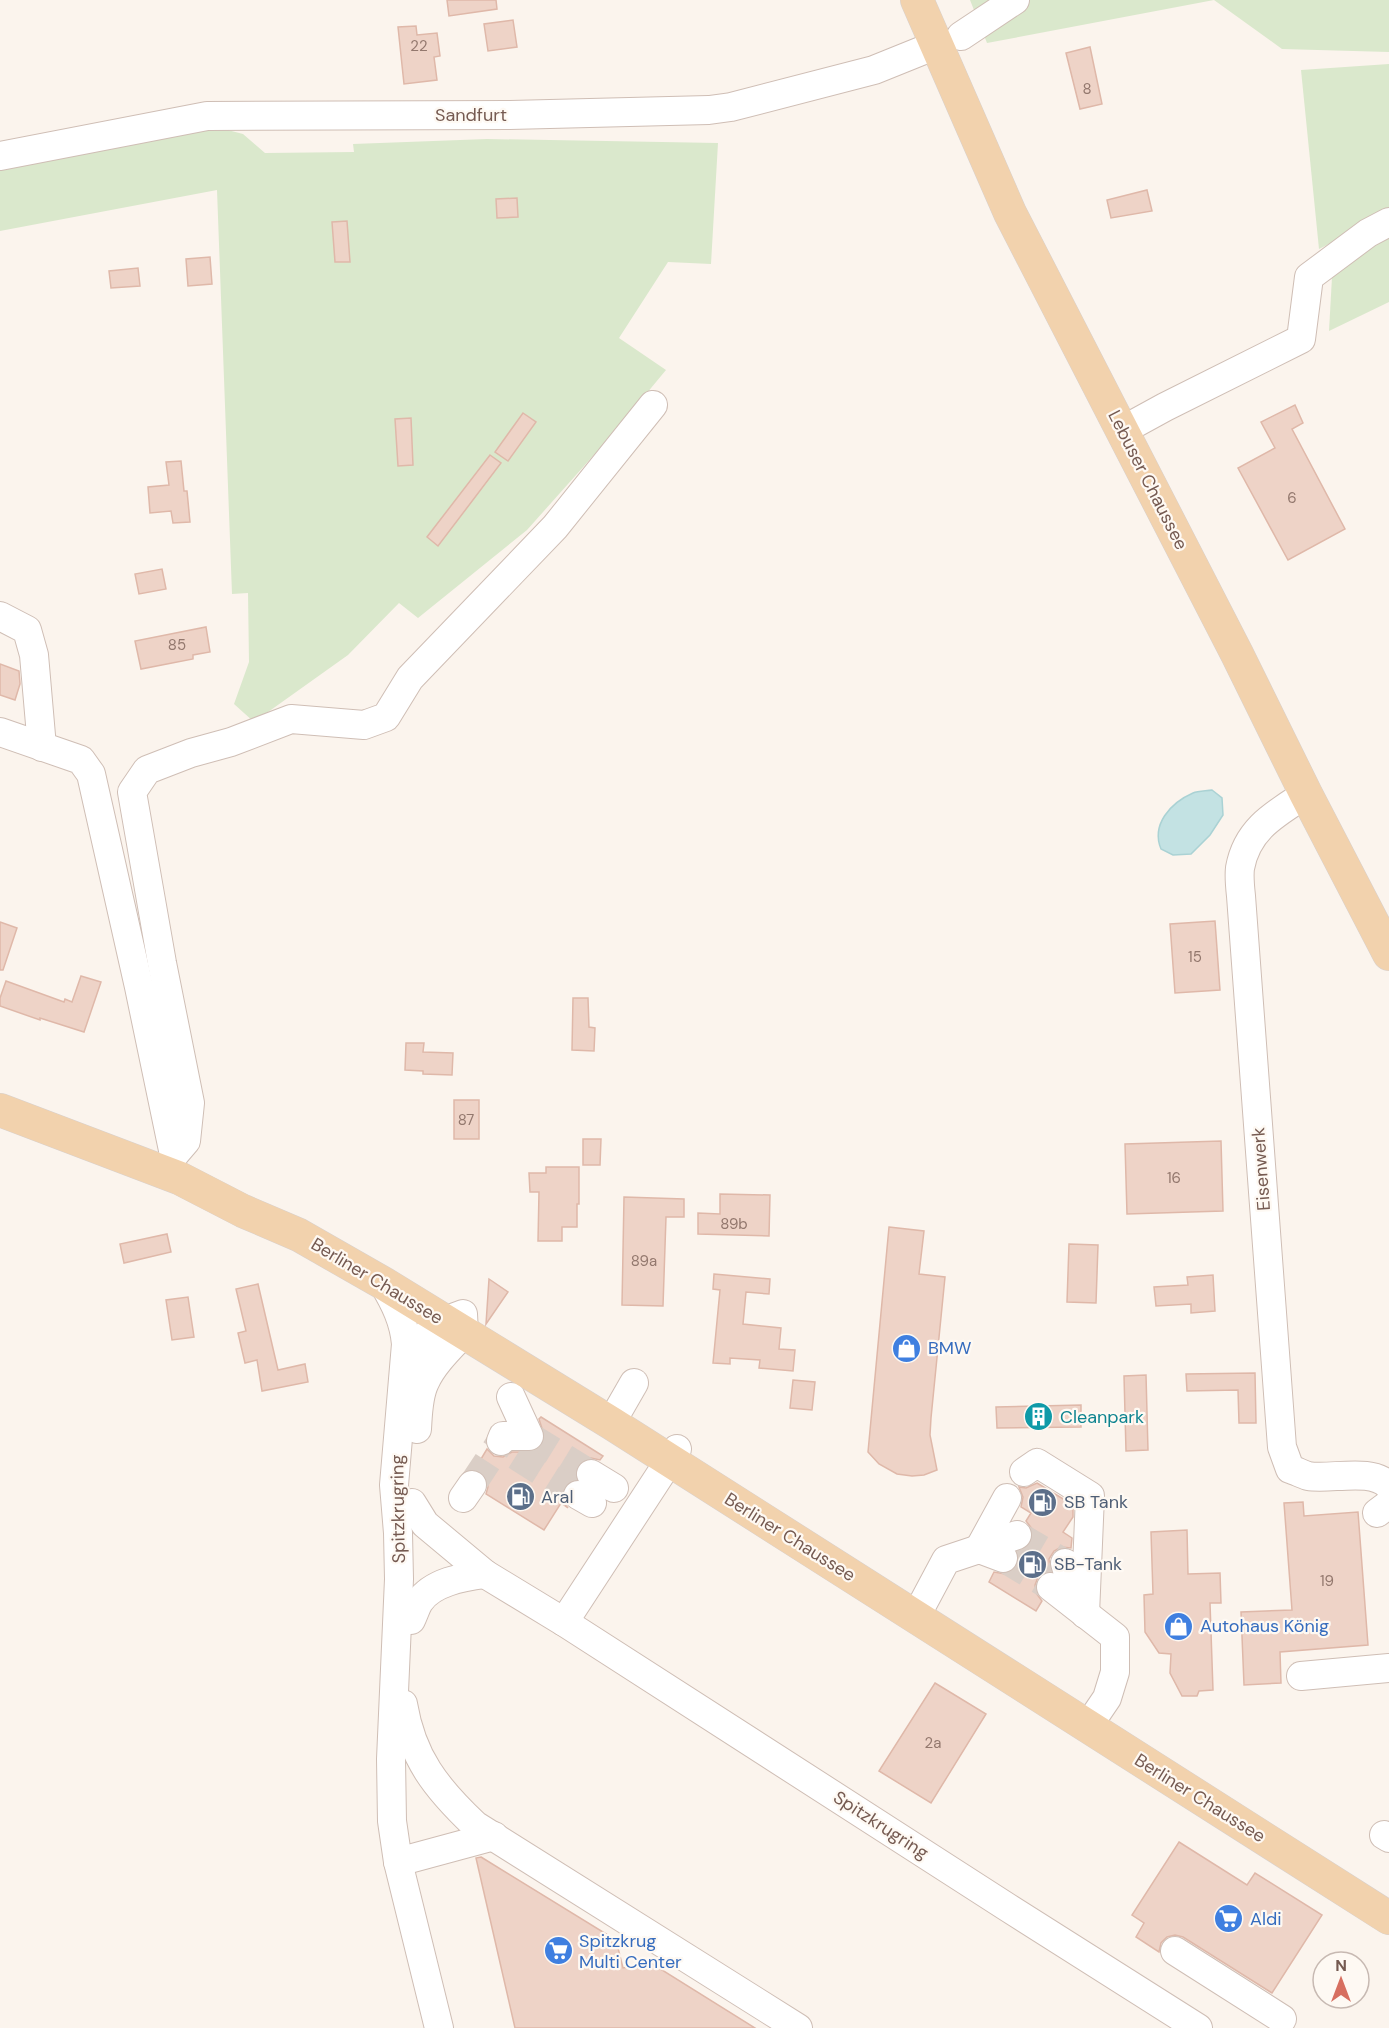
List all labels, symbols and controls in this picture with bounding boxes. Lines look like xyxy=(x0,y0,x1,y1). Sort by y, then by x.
house number: 22 xyxy=(410,36,428,56)
house number: 8 xyxy=(1082,79,1092,99)
street label: Sandfurt xyxy=(435,103,507,127)
street label: Lebuser Chaussee xyxy=(1102,406,1194,554)
house number: 6 xyxy=(1287,488,1297,508)
house number: 85 xyxy=(168,635,186,655)
house number: 15 xyxy=(1188,947,1202,967)
house number: 87 xyxy=(458,1110,474,1130)
street label: Eisenwerk xyxy=(1246,1127,1276,1211)
house number: 16 xyxy=(1167,1168,1181,1188)
house number: 89b xyxy=(720,1214,748,1234)
street label: Berliner Chaussee xyxy=(307,1232,447,1330)
house number: 89a xyxy=(631,1251,657,1271)
shop icon: BMW xyxy=(891,1332,923,1364)
place label: BMW xyxy=(928,1336,971,1360)
building icon: Cleanpark xyxy=(1023,1401,1055,1433)
place label: Cleanpark xyxy=(1060,1405,1144,1429)
street label: Spitzkrugring xyxy=(385,1454,411,1564)
fuel station icon: Aral xyxy=(504,1481,536,1513)
place label: Aral xyxy=(541,1485,573,1509)
fuel station icon: SB Tank xyxy=(1027,1486,1059,1518)
street label: Berliner Chaussee xyxy=(720,1487,860,1587)
place label: SB Tank xyxy=(1064,1490,1128,1514)
fuel station icon: SB-Tank xyxy=(1017,1548,1049,1580)
place label: SB-Tank xyxy=(1054,1552,1122,1576)
house number: 19 xyxy=(1320,1571,1334,1591)
shop icon: Autohaus König xyxy=(1163,1610,1195,1642)
place label: Autohaus König xyxy=(1200,1614,1329,1638)
house number: 2a xyxy=(925,1733,941,1753)
street label: Berliner Chaussee xyxy=(1130,1748,1270,1848)
street label: Spitzkrugring xyxy=(829,1785,933,1865)
supermarket icon: Aldi xyxy=(1213,1903,1245,1935)
place label: Aldi xyxy=(1250,1907,1282,1931)
place label: Spitzkrug Multi Center xyxy=(579,1929,682,1974)
supermarket icon: Spitzkrug Multi Center xyxy=(542,1935,574,1967)
north arrow xyxy=(1311,1950,1371,2010)
text: N xyxy=(1335,1955,1347,1976)

